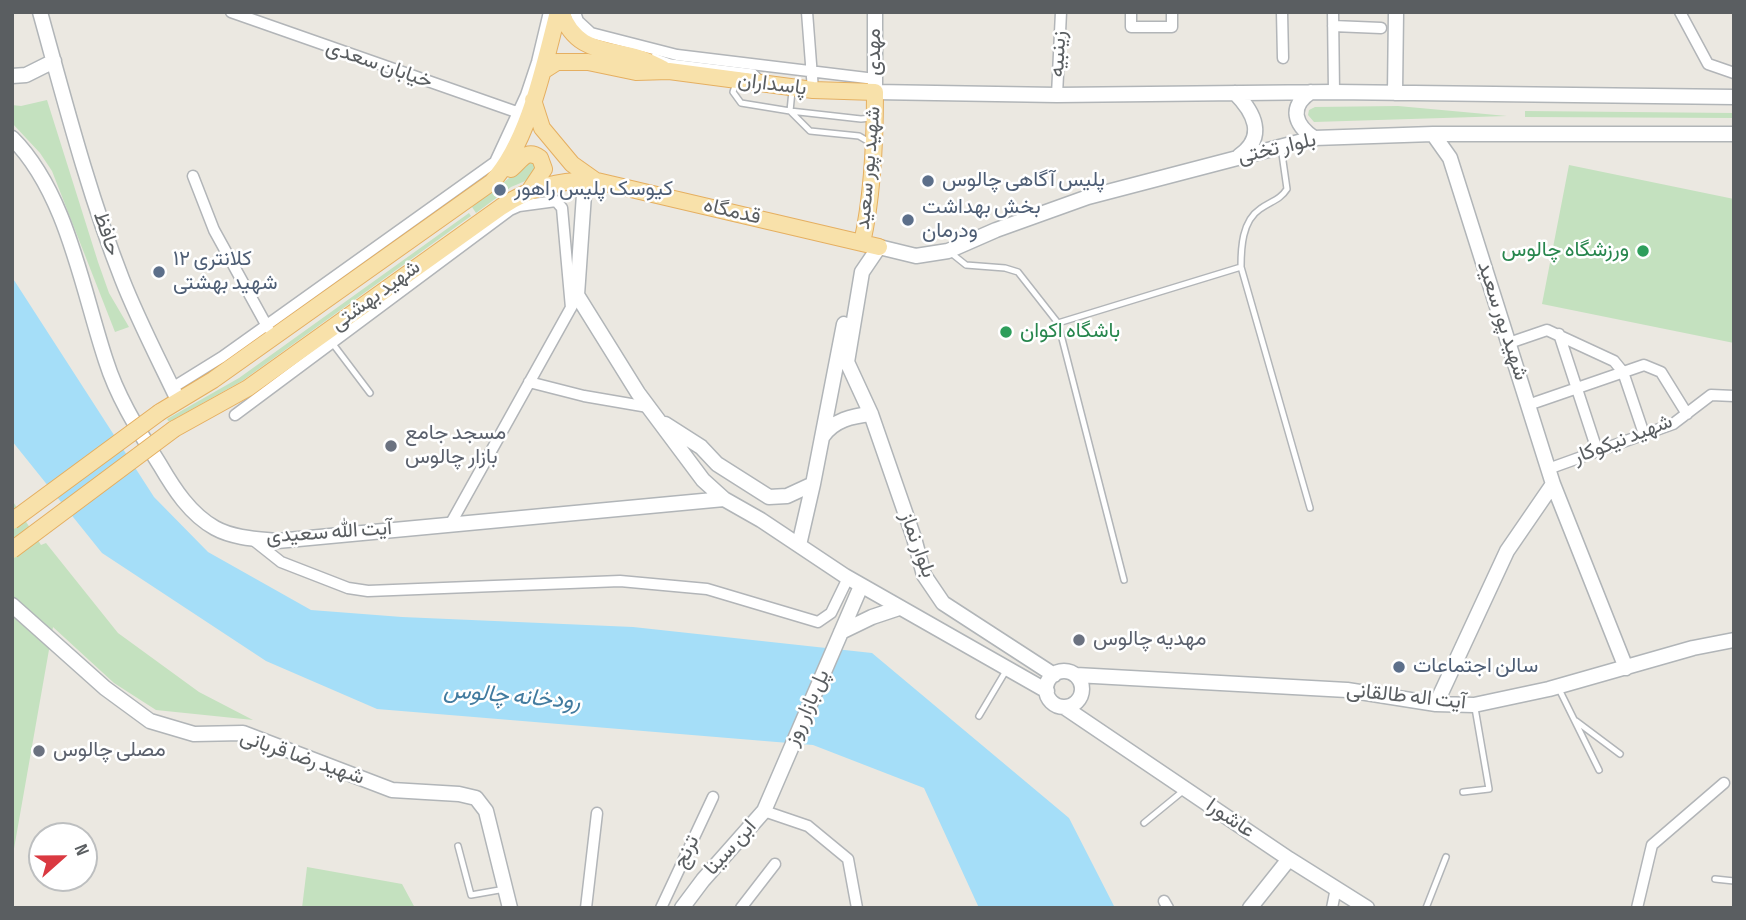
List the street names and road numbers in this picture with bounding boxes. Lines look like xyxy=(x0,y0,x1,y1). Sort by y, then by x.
street label: مهدی xyxy=(862,28,888,76)
street label: زینبیه xyxy=(1045,30,1073,78)
street label: خیابان سعدی xyxy=(322,35,436,95)
street label: پاسداران xyxy=(736,68,808,102)
street label: شهید پور سعید xyxy=(851,105,887,231)
street label: بلوار تختی xyxy=(1235,128,1319,170)
street label: قدمگاه xyxy=(701,193,763,231)
street label: حافظ xyxy=(87,209,125,259)
street label: شهید بهشتی xyxy=(326,255,426,337)
street label: شهید پور سعید xyxy=(1471,258,1533,384)
street label: شهید نیکوکار xyxy=(1570,409,1676,471)
street label: بلوار نماز xyxy=(893,509,941,581)
street label: آیت الله سعیدی xyxy=(265,516,393,550)
street label: پل بازار روز xyxy=(780,666,836,750)
street label: آیت اله طالقانی xyxy=(1345,678,1467,716)
street label: شهید رضا قربانی xyxy=(237,725,367,791)
street label: عاشورا xyxy=(1201,794,1259,844)
street label: ابن سینا xyxy=(699,815,763,881)
street label: ترنج xyxy=(668,831,706,873)

